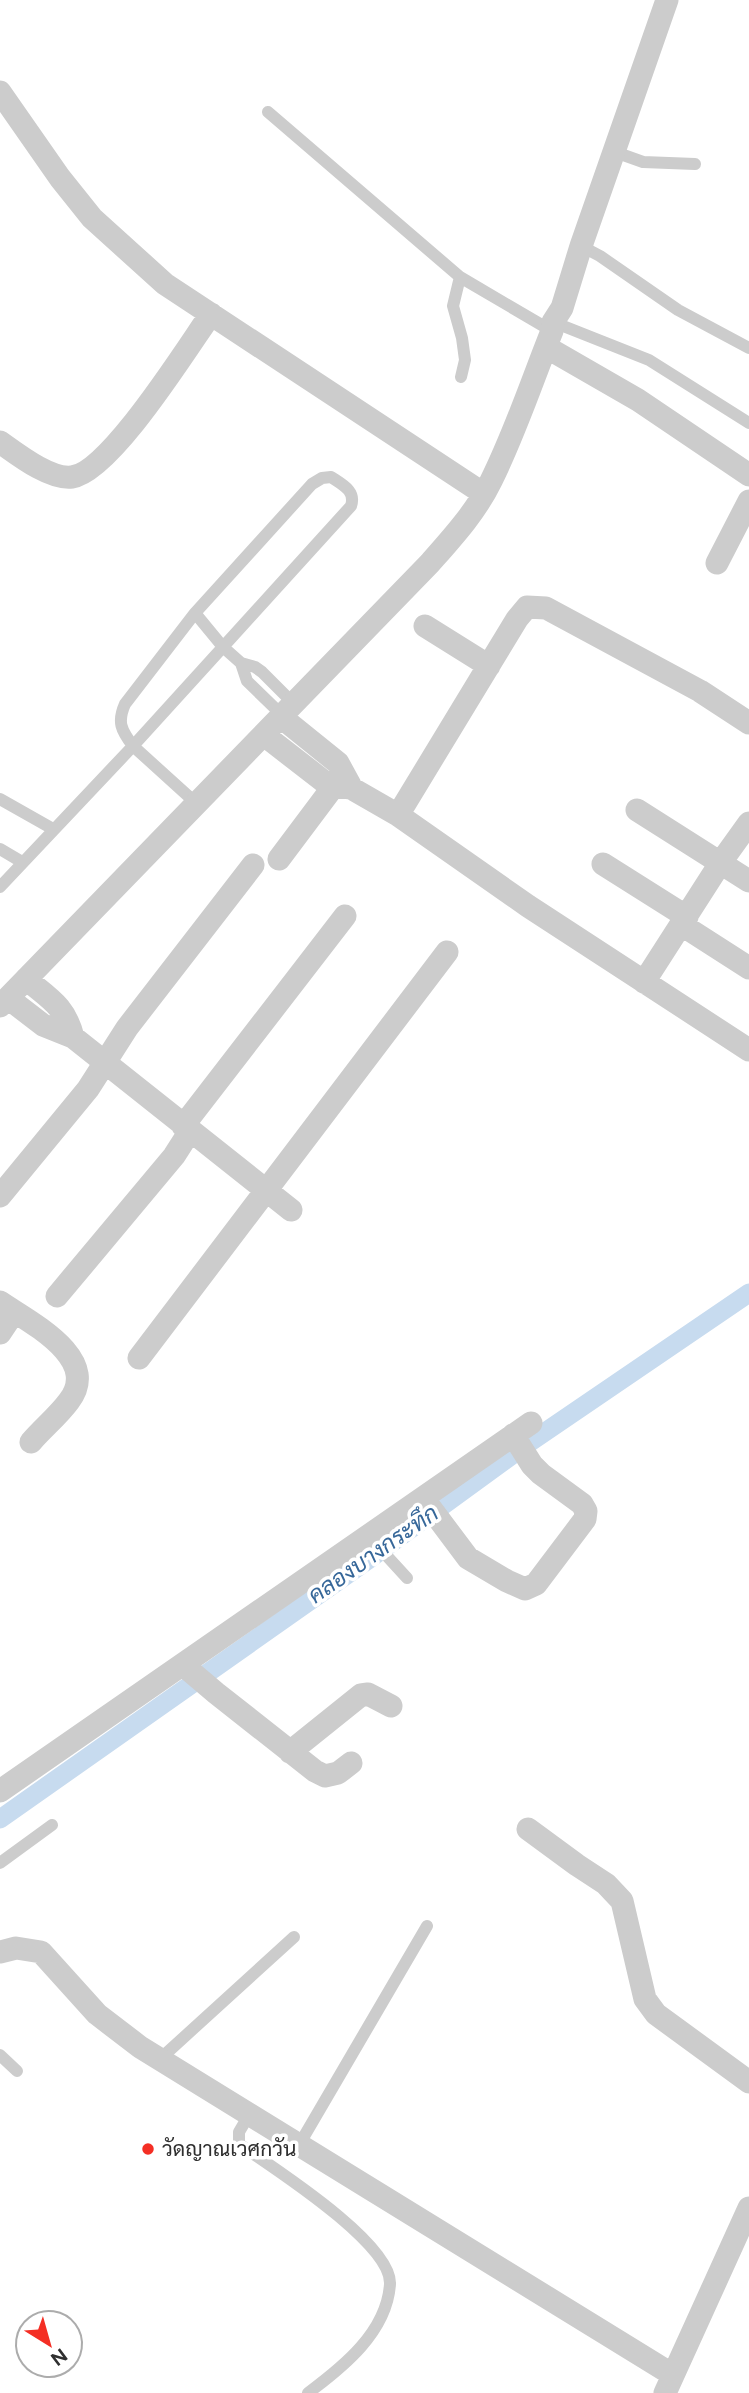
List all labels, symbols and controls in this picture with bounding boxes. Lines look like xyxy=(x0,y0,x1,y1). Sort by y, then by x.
water label: คลองบางกระทึก xyxy=(302,1499,444,1609)
place label: วัดญาณเวศกวัน xyxy=(162,2136,296,2161)
marker: วัดญาณเวศกวัน xyxy=(140,2141,156,2157)
north arrow xyxy=(14,2309,84,2379)
text: N xyxy=(46,2344,72,2371)

